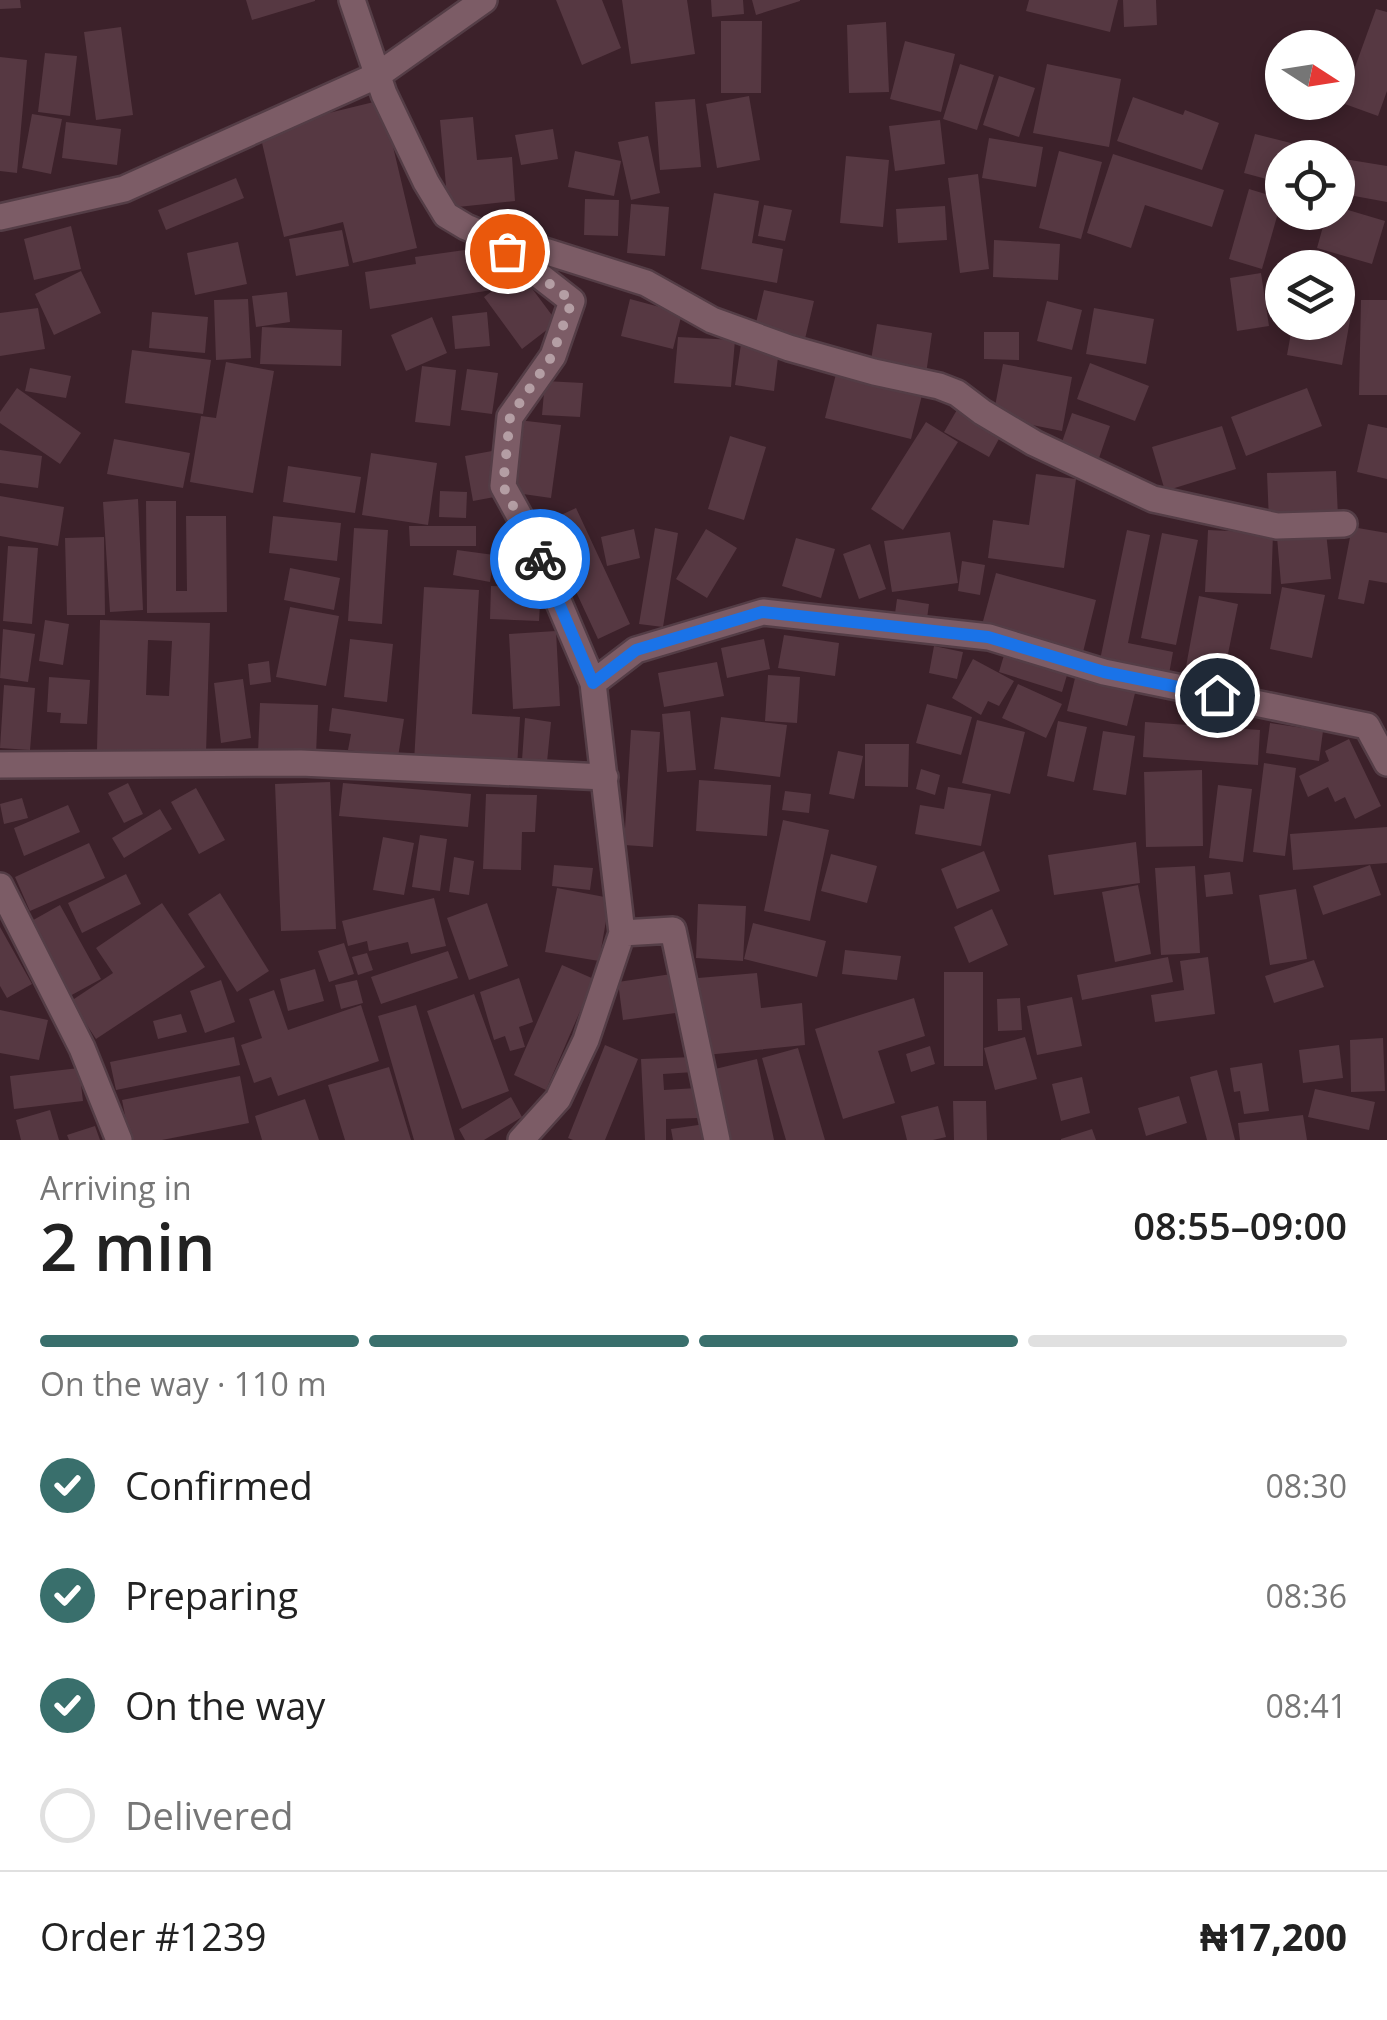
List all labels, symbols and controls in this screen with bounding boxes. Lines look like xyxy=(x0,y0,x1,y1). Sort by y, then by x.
north arrow xyxy=(1265,30,1355,120)
map controls xyxy=(1265,30,1355,340)
button: locate xyxy=(1265,140,1355,230)
pin xyxy=(465,209,550,294)
icon: bag xyxy=(480,224,535,279)
button: layers xyxy=(1265,250,1355,340)
courier xyxy=(490,509,590,609)
icon: bike xyxy=(513,532,568,587)
pin xyxy=(1175,653,1260,738)
icon: home xyxy=(1190,668,1245,723)
text: Arriving in xyxy=(40,1166,192,1209)
text: 08:55–09:00 xyxy=(1133,1199,1347,1251)
text: 2 min xyxy=(40,1202,215,1290)
text: On the way · 110 m xyxy=(40,1362,327,1405)
icon: check xyxy=(40,1458,95,1513)
text: Confirmed xyxy=(125,1459,313,1511)
text: 08:30 xyxy=(1265,1464,1347,1507)
icon: check xyxy=(40,1568,95,1623)
text: Preparing xyxy=(125,1569,298,1621)
text: 08:36 xyxy=(1265,1574,1347,1617)
icon: check xyxy=(40,1678,95,1733)
text: On the way xyxy=(125,1679,325,1731)
text: 08:41 xyxy=(1265,1684,1347,1727)
text: Delivered xyxy=(125,1789,294,1841)
text: Order #1239 xyxy=(40,1910,267,1962)
text: ₦17,200 xyxy=(1200,1910,1347,1962)

